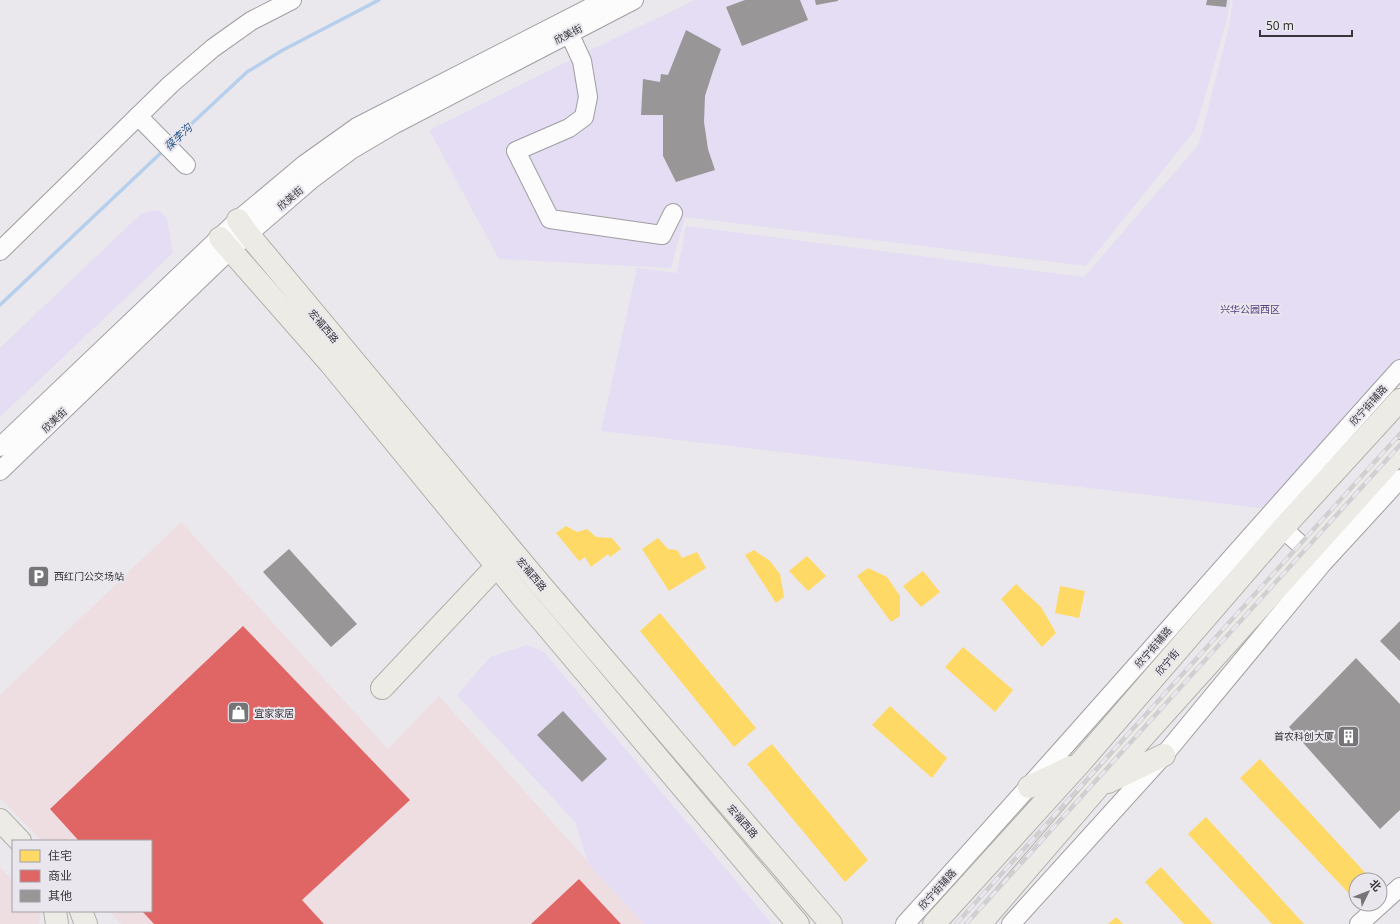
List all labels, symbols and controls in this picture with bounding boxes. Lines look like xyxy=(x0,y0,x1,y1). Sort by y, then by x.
scale bar xyxy=(1260,12,1352,38)
text: 50 m xyxy=(1266,17,1294,34)
street label: 欣美街 xyxy=(551,21,585,47)
water label: 葆李沟 xyxy=(160,119,196,153)
street label: 欣美街 xyxy=(274,183,306,213)
park label: 兴华公园西区 xyxy=(1220,302,1280,316)
street label: 宏福西路 xyxy=(306,306,342,346)
street label: 欣宁街辅路 xyxy=(1346,382,1390,428)
street label: 欣美街 xyxy=(38,405,70,435)
street label: 宏福西路 xyxy=(514,554,550,594)
parking icon: 西红门公交场站 xyxy=(26,563,52,589)
place label: 西红门公交场站 xyxy=(54,569,124,583)
street label: 欣宁街辅路 xyxy=(1132,624,1174,670)
street label: 欣宁街 xyxy=(1153,647,1181,677)
shop icon: 宜家家居 xyxy=(226,700,252,726)
place label: 宜家家居 xyxy=(254,706,294,720)
building icon: 首农科创大厦 xyxy=(1336,723,1362,749)
place label: 首农科创大厦 xyxy=(1274,729,1334,743)
street label: 宏福西路 xyxy=(725,801,761,841)
legend xyxy=(12,840,152,912)
text: 住宅 xyxy=(48,847,72,864)
street label: 欣宁街辅路 xyxy=(915,866,959,912)
text: 商业 xyxy=(48,867,72,884)
north arrow xyxy=(1348,872,1388,912)
text: 北 xyxy=(1366,876,1385,894)
text: 其他 xyxy=(48,887,72,904)

